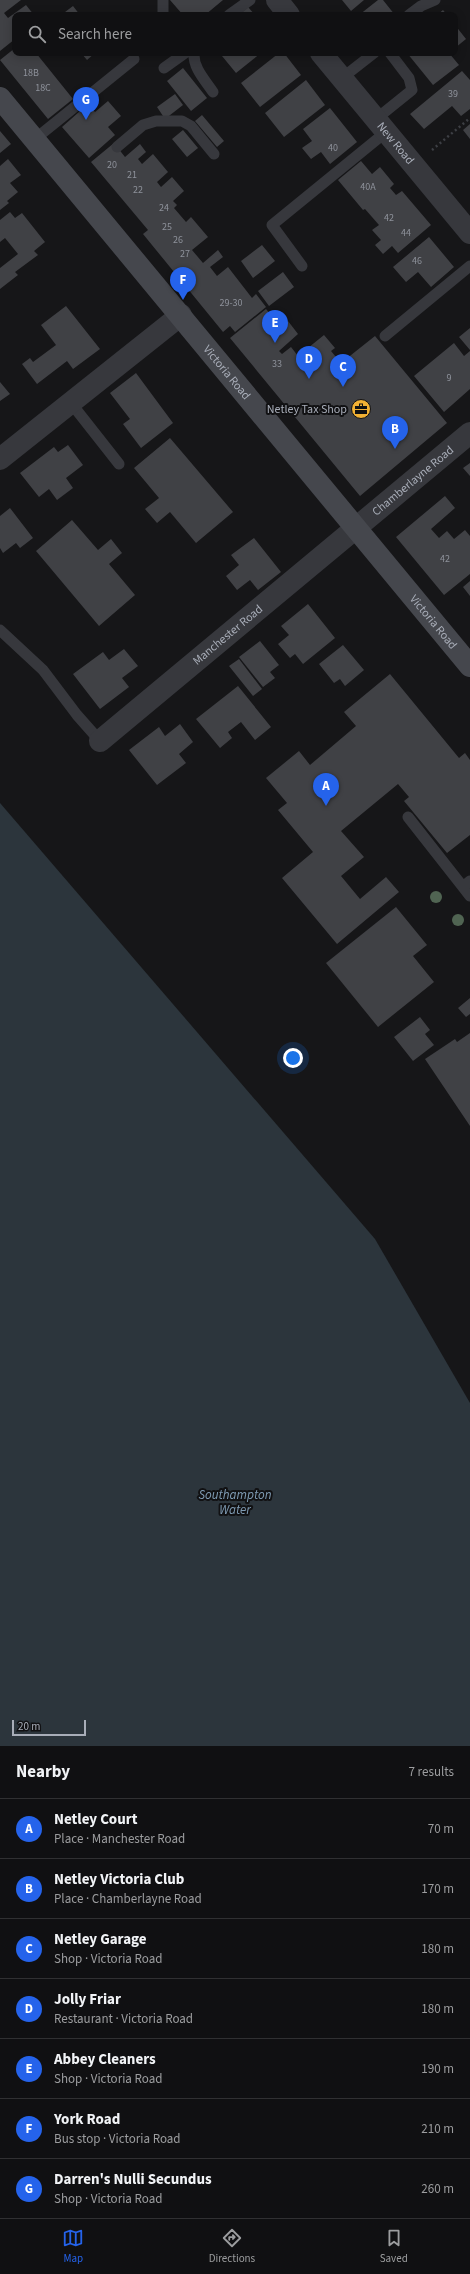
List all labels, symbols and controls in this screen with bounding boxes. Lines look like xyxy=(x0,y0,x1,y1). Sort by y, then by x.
search box xyxy=(12,12,458,56)
icon: search xyxy=(26,23,48,45)
text: Search here xyxy=(58,24,132,45)
house number: 18B xyxy=(23,66,39,80)
house number: 18C xyxy=(35,81,51,95)
pin: G xyxy=(73,87,99,120)
house number: 39 xyxy=(448,87,458,101)
street label: New Road xyxy=(373,119,418,168)
house number: 40 xyxy=(328,141,338,155)
house number: 20 xyxy=(107,158,117,172)
house number: 21 xyxy=(127,168,137,182)
house number: 40A xyxy=(360,180,376,194)
house number: 22 xyxy=(133,183,143,197)
house number: 24 xyxy=(159,201,169,215)
house number: 42 xyxy=(384,211,394,225)
house number: 25 xyxy=(162,220,172,234)
house number: 44 xyxy=(401,226,411,240)
house number: 26 xyxy=(173,233,183,247)
house number: 27 xyxy=(180,247,190,261)
house number: 46 xyxy=(412,254,422,268)
pin: F xyxy=(170,267,196,300)
house number: 29-30 xyxy=(220,296,243,310)
pin: E xyxy=(262,310,288,343)
street label: Victoria Road xyxy=(199,342,254,404)
pin: D xyxy=(296,346,322,379)
pin: C xyxy=(330,354,356,387)
house number: 33 xyxy=(272,357,282,371)
house number: 9 xyxy=(447,371,452,385)
office icon: Netley Tax Shop xyxy=(350,398,372,420)
place label: Netley Tax Shop xyxy=(267,401,347,418)
pin: B xyxy=(382,416,408,449)
street label: Chamberlayne Road xyxy=(369,442,458,520)
house number: 42 xyxy=(440,552,450,566)
street label: Victoria Road xyxy=(405,591,461,653)
street label: Manchester Road xyxy=(189,601,267,669)
pin: A xyxy=(313,773,339,806)
your location xyxy=(283,1048,303,1068)
water label: Southampton Water xyxy=(199,1486,272,1519)
scale bar xyxy=(12,1718,86,1737)
text: 20 m xyxy=(18,1719,40,1734)
text: Nearby xyxy=(16,1760,70,1784)
text: 7 results xyxy=(409,1763,454,1781)
text: Netley Court xyxy=(54,1809,137,1830)
text: A xyxy=(25,1820,33,1838)
text: 70 m xyxy=(428,1820,454,1838)
text: Place · Manchester Road xyxy=(54,1830,185,1848)
text: Netley Victoria Club xyxy=(54,1869,184,1890)
text: B xyxy=(25,1880,33,1898)
text: 170 m xyxy=(421,1880,454,1898)
text: Place · Chamberlayne Road xyxy=(54,1890,202,1908)
text: Netley Garage xyxy=(54,1929,147,1950)
text: C xyxy=(25,1940,33,1958)
text: 180 m xyxy=(421,1940,454,1958)
text: Shop · Victoria Road xyxy=(54,1950,162,1968)
text: Jolly Friar xyxy=(54,1989,121,2010)
text: D xyxy=(25,2000,33,2018)
text: 180 m xyxy=(421,2000,454,2018)
text: Restaurant · Victoria Road xyxy=(54,2010,193,2028)
text: Abbey Cleaners xyxy=(54,2049,156,2070)
text: E xyxy=(25,2060,33,2078)
text: 190 m xyxy=(421,2060,454,2078)
text: Shop · Victoria Road xyxy=(54,2070,162,2088)
text: York Road xyxy=(54,2109,120,2130)
text: F xyxy=(26,2120,32,2138)
text: 210 m xyxy=(421,2120,454,2138)
text: Bus stop · Victoria Road xyxy=(54,2130,181,2148)
text: Darren's Nulli Secundus xyxy=(54,2169,212,2190)
text: G xyxy=(25,2180,33,2198)
text: 260 m xyxy=(421,2180,454,2198)
text: Shop · Victoria Road xyxy=(54,2190,162,2208)
tab: Map xyxy=(62,2227,84,2266)
tab: Directions xyxy=(209,2227,255,2266)
tab: Saved xyxy=(380,2227,408,2266)

